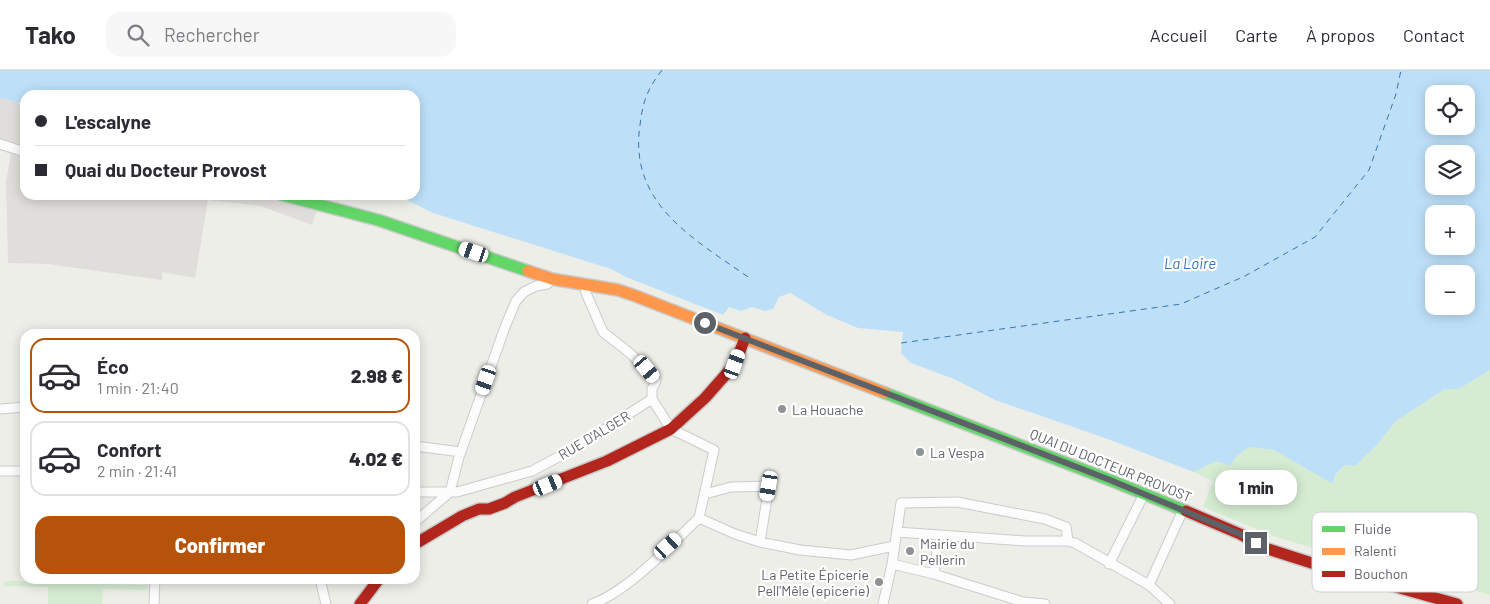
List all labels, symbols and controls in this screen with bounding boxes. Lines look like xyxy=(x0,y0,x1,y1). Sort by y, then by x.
search box xyxy=(106,12,456,57)
text: Tako xyxy=(25,20,76,49)
icon: search xyxy=(124,21,152,49)
text: Rechercher xyxy=(164,23,260,46)
text: Accueil xyxy=(1150,24,1207,46)
text: Carte xyxy=(1235,24,1278,46)
text: À propos xyxy=(1306,24,1375,46)
text: Contact xyxy=(1403,24,1465,46)
map controls xyxy=(1425,85,1475,315)
button: locate xyxy=(1425,85,1475,135)
text: L'escalyne xyxy=(65,110,151,133)
button: layers xyxy=(1425,145,1475,195)
text: Quai du Docteur Provost xyxy=(65,158,267,181)
button: + xyxy=(1425,205,1475,255)
car xyxy=(457,240,490,264)
water label: La Loire xyxy=(1164,254,1216,272)
button: − xyxy=(1425,265,1475,315)
route start xyxy=(694,312,716,334)
car xyxy=(722,347,747,381)
icon: car xyxy=(37,353,82,398)
car xyxy=(631,353,662,385)
text: Éco xyxy=(97,355,129,378)
car xyxy=(474,363,497,397)
text: 2.98 € xyxy=(351,364,403,387)
text: 1 min · 21:40 xyxy=(97,378,179,397)
place label: La Houache xyxy=(792,401,864,418)
marker: La Houache xyxy=(776,403,788,415)
street label: RUE D'ALGER xyxy=(555,407,633,463)
street label: QUAI DU DOCTEUR PROVOST xyxy=(1028,425,1194,505)
icon: car xyxy=(37,436,82,481)
text: Confort xyxy=(97,438,161,461)
place label: La Vespa xyxy=(930,444,984,461)
marker: La Vespa xyxy=(914,446,926,458)
text: 4.02 € xyxy=(349,447,403,470)
text: 2 min · 21:41 xyxy=(97,461,177,480)
car xyxy=(759,470,778,502)
callout: 1 min xyxy=(1215,470,1297,506)
car xyxy=(531,472,564,498)
text: 1 min xyxy=(1238,478,1274,497)
legend xyxy=(1312,512,1478,592)
button: Confirmer xyxy=(35,516,405,574)
text: Fluide xyxy=(1354,520,1391,537)
car xyxy=(651,530,684,562)
route end xyxy=(1245,532,1267,554)
place label: Mairie du Pellerin xyxy=(920,535,975,568)
text: Ralenti xyxy=(1354,542,1397,559)
marker: Mairie du Pellerin xyxy=(904,545,916,557)
text: Bouchon xyxy=(1354,565,1408,582)
place label: La Petite Épicerie Pell'Mêle (epicerie) xyxy=(757,566,869,599)
marker: La Petite Épicerie Pell'Mêle (epicerie) xyxy=(873,576,885,588)

